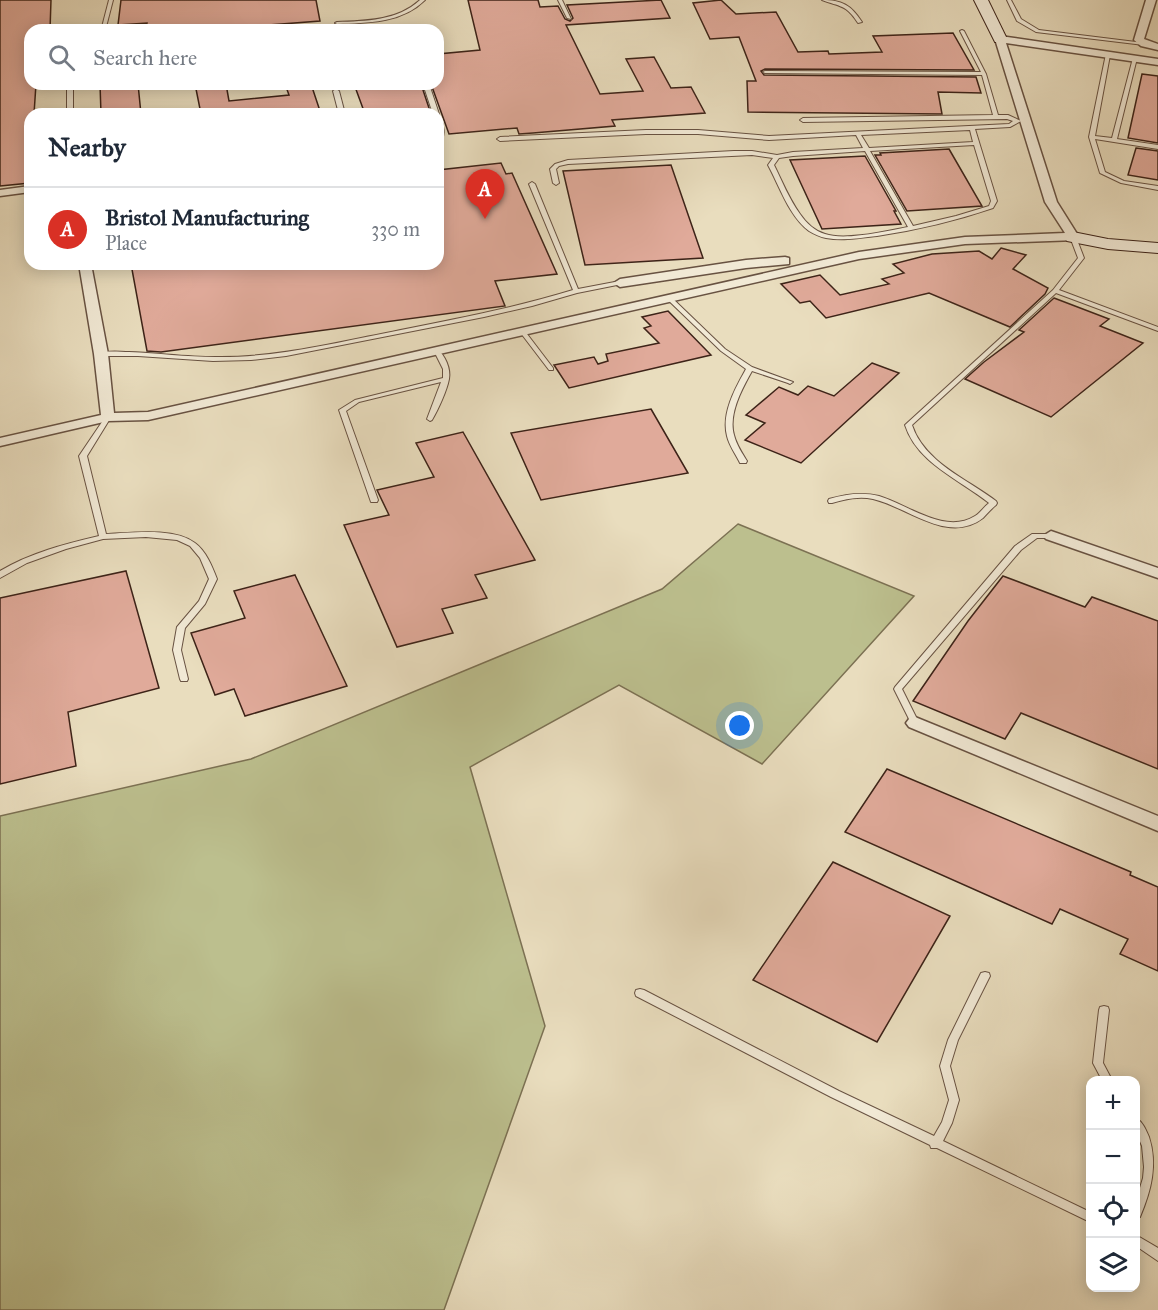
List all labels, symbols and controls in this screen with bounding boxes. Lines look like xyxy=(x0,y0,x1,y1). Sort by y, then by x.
search box xyxy=(24,24,444,90)
icon: search xyxy=(45,41,78,74)
text: Search here xyxy=(93,44,197,71)
text: Nearby xyxy=(48,131,126,163)
pin: A xyxy=(466,170,504,219)
text: Bristol Manufacturing xyxy=(105,204,309,231)
text: A xyxy=(61,217,74,241)
text: 330 m xyxy=(371,217,420,241)
text: Place xyxy=(105,231,147,255)
your location xyxy=(725,711,754,740)
map controls xyxy=(1086,1076,1140,1292)
button: + xyxy=(1086,1076,1140,1130)
button: − xyxy=(1086,1130,1140,1184)
button: locate xyxy=(1086,1184,1140,1238)
button: layers xyxy=(1086,1238,1140,1292)

